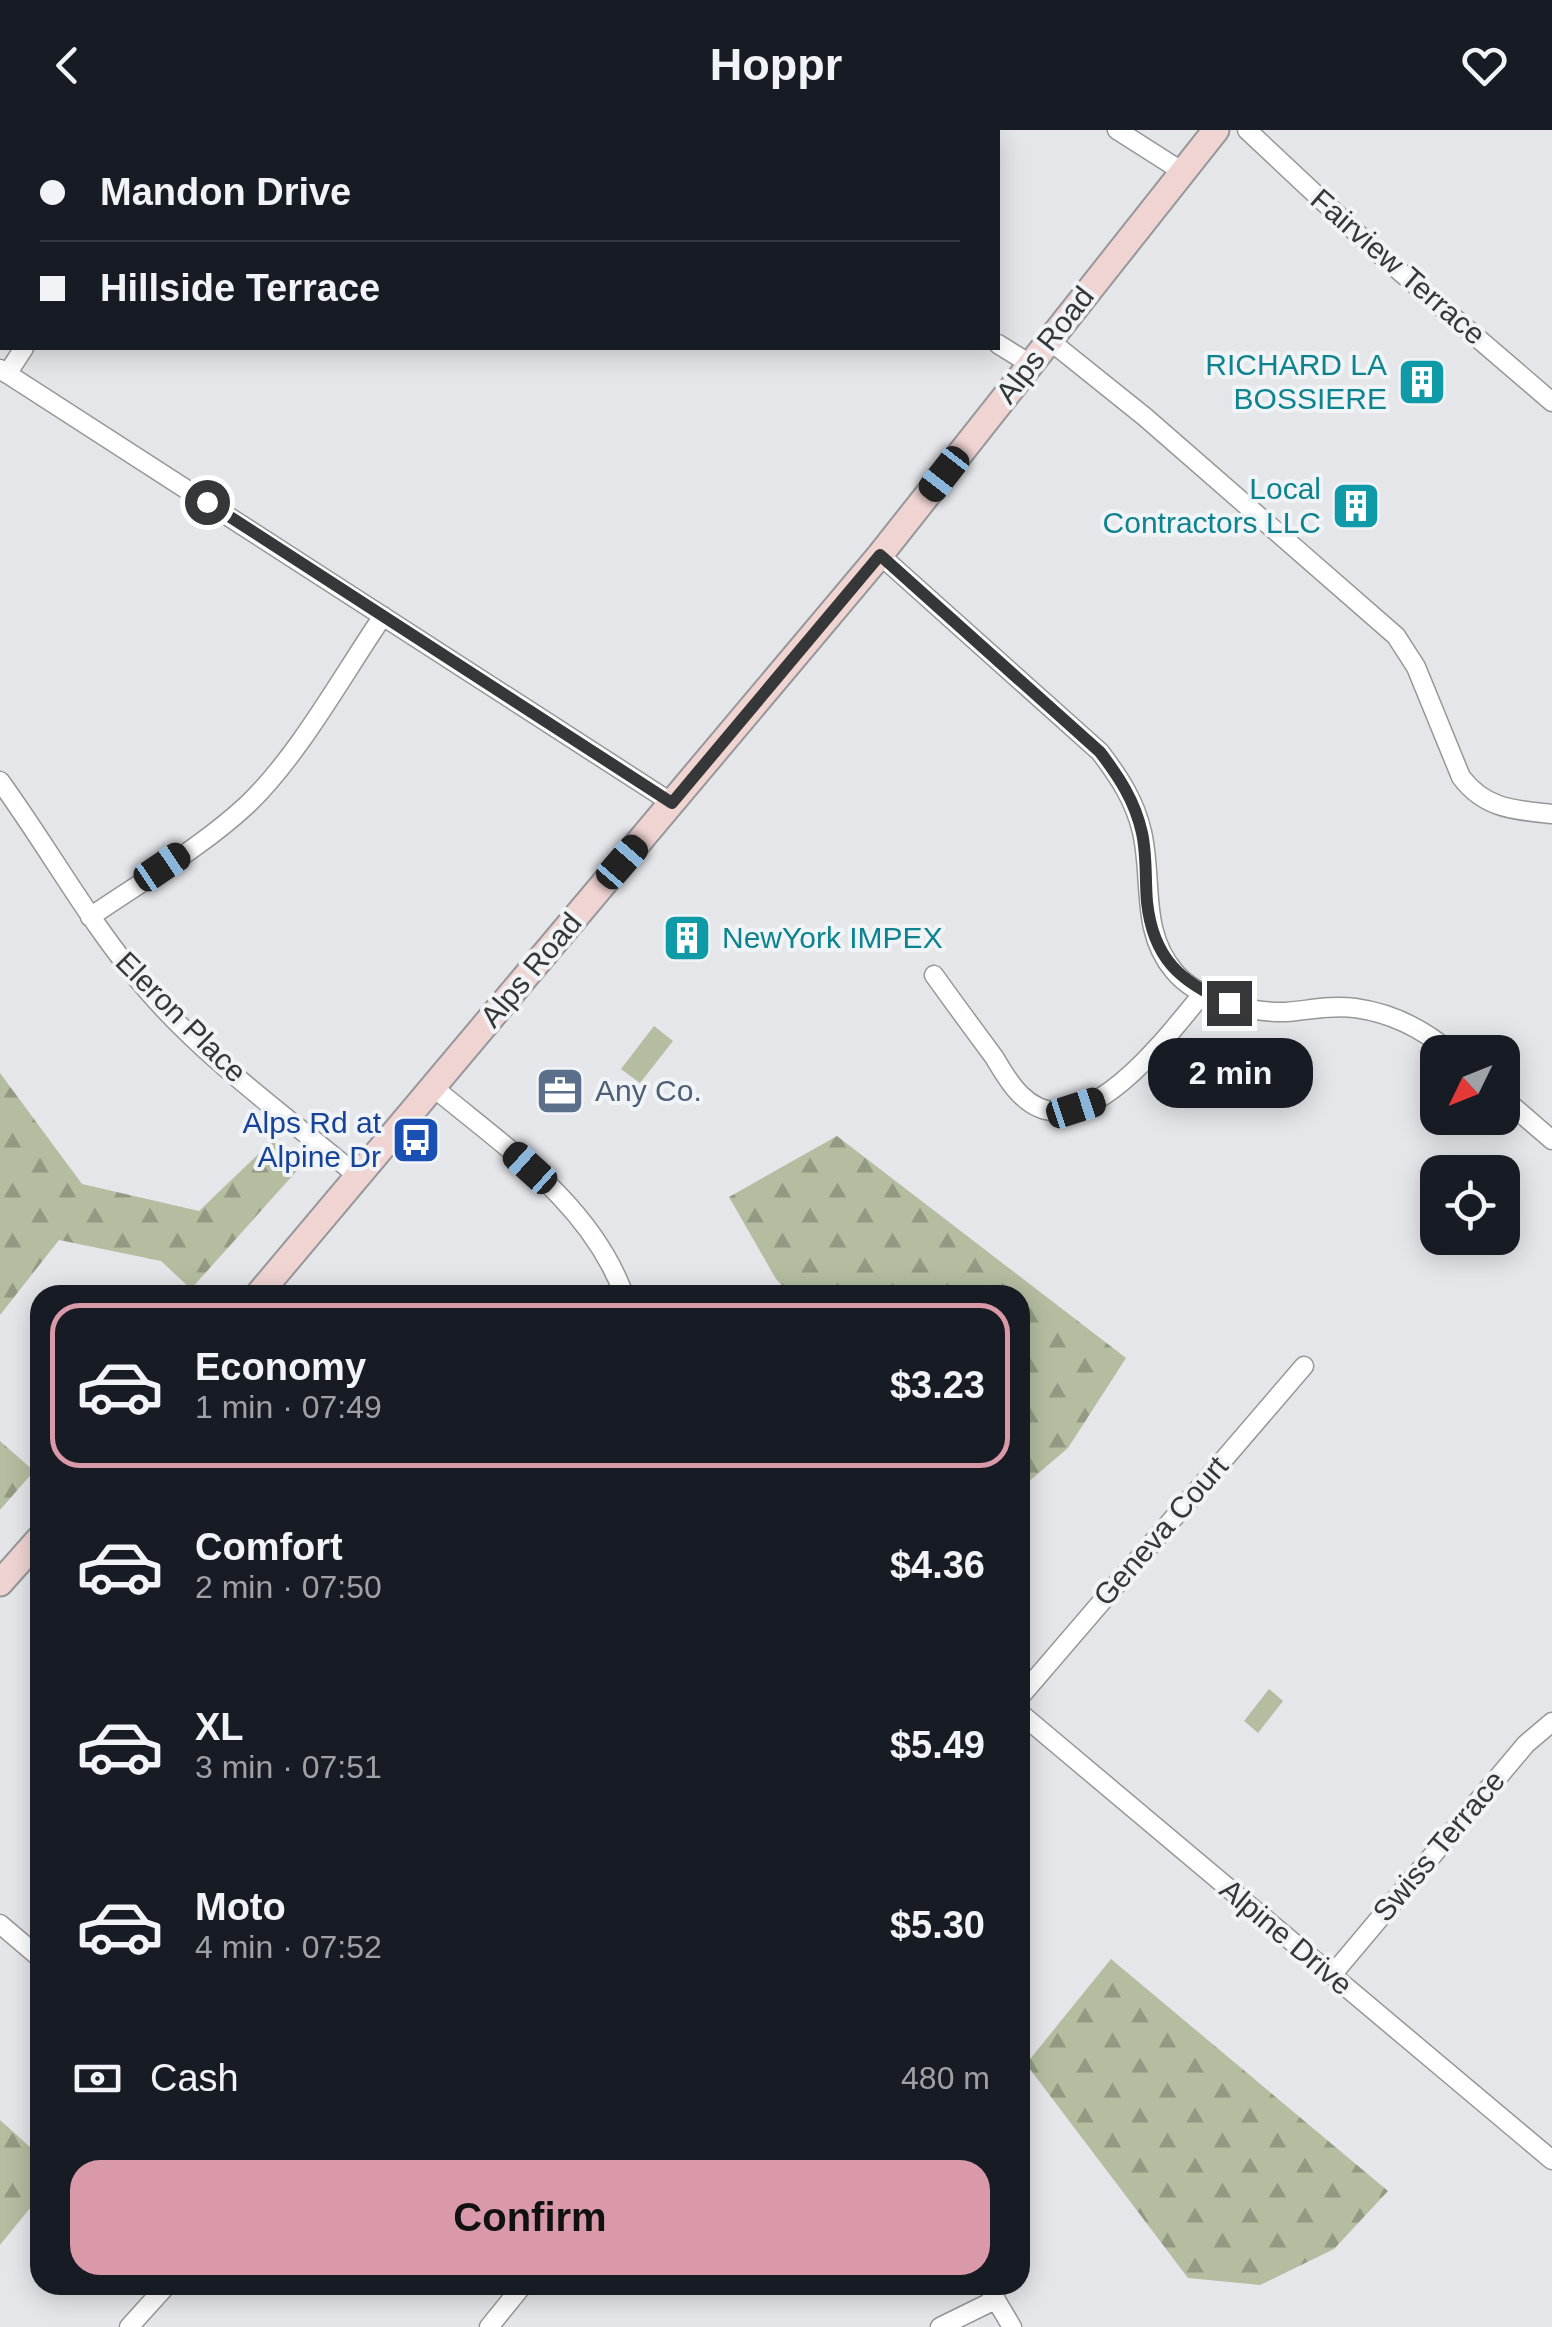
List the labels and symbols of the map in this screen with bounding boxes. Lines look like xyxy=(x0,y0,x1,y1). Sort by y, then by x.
street label: Fairview Terrace xyxy=(1305,182,1492,351)
street label: Alps Road xyxy=(989,280,1100,409)
place label: RICHARD LA BOSSIERE xyxy=(1205,348,1387,415)
building icon: RICHARD LA BOSSIERE xyxy=(1396,356,1448,408)
car xyxy=(914,441,974,507)
place label: Local Contractors LLC xyxy=(1103,472,1321,539)
route start xyxy=(185,480,230,525)
building icon: Local Contractors LLC xyxy=(1330,480,1382,532)
car xyxy=(591,830,653,894)
car xyxy=(129,838,195,896)
street label: Alps Road xyxy=(473,906,588,1033)
building icon: NewYork IMPEX xyxy=(661,912,713,964)
place label: NewYork IMPEX xyxy=(722,921,943,954)
street label: Eleron Place xyxy=(110,945,253,1088)
route end xyxy=(1207,981,1252,1026)
north arrow xyxy=(1420,1035,1520,1135)
callout: 2 min xyxy=(1146,1038,1312,1108)
office icon: Any Co. xyxy=(534,1065,586,1117)
place label: Any Co. xyxy=(595,1074,702,1107)
car xyxy=(1043,1084,1109,1132)
place label: Alps Rd at Alpine Dr xyxy=(243,1106,382,1173)
bus stop icon: Alps Rd at Alpine Dr xyxy=(390,1114,442,1166)
car xyxy=(498,1137,562,1199)
street label: Geneva Court xyxy=(1087,1449,1235,1612)
street label: Swiss Terrace xyxy=(1366,1764,1511,1928)
street label: Alpine Drive xyxy=(1214,1872,1359,2001)

